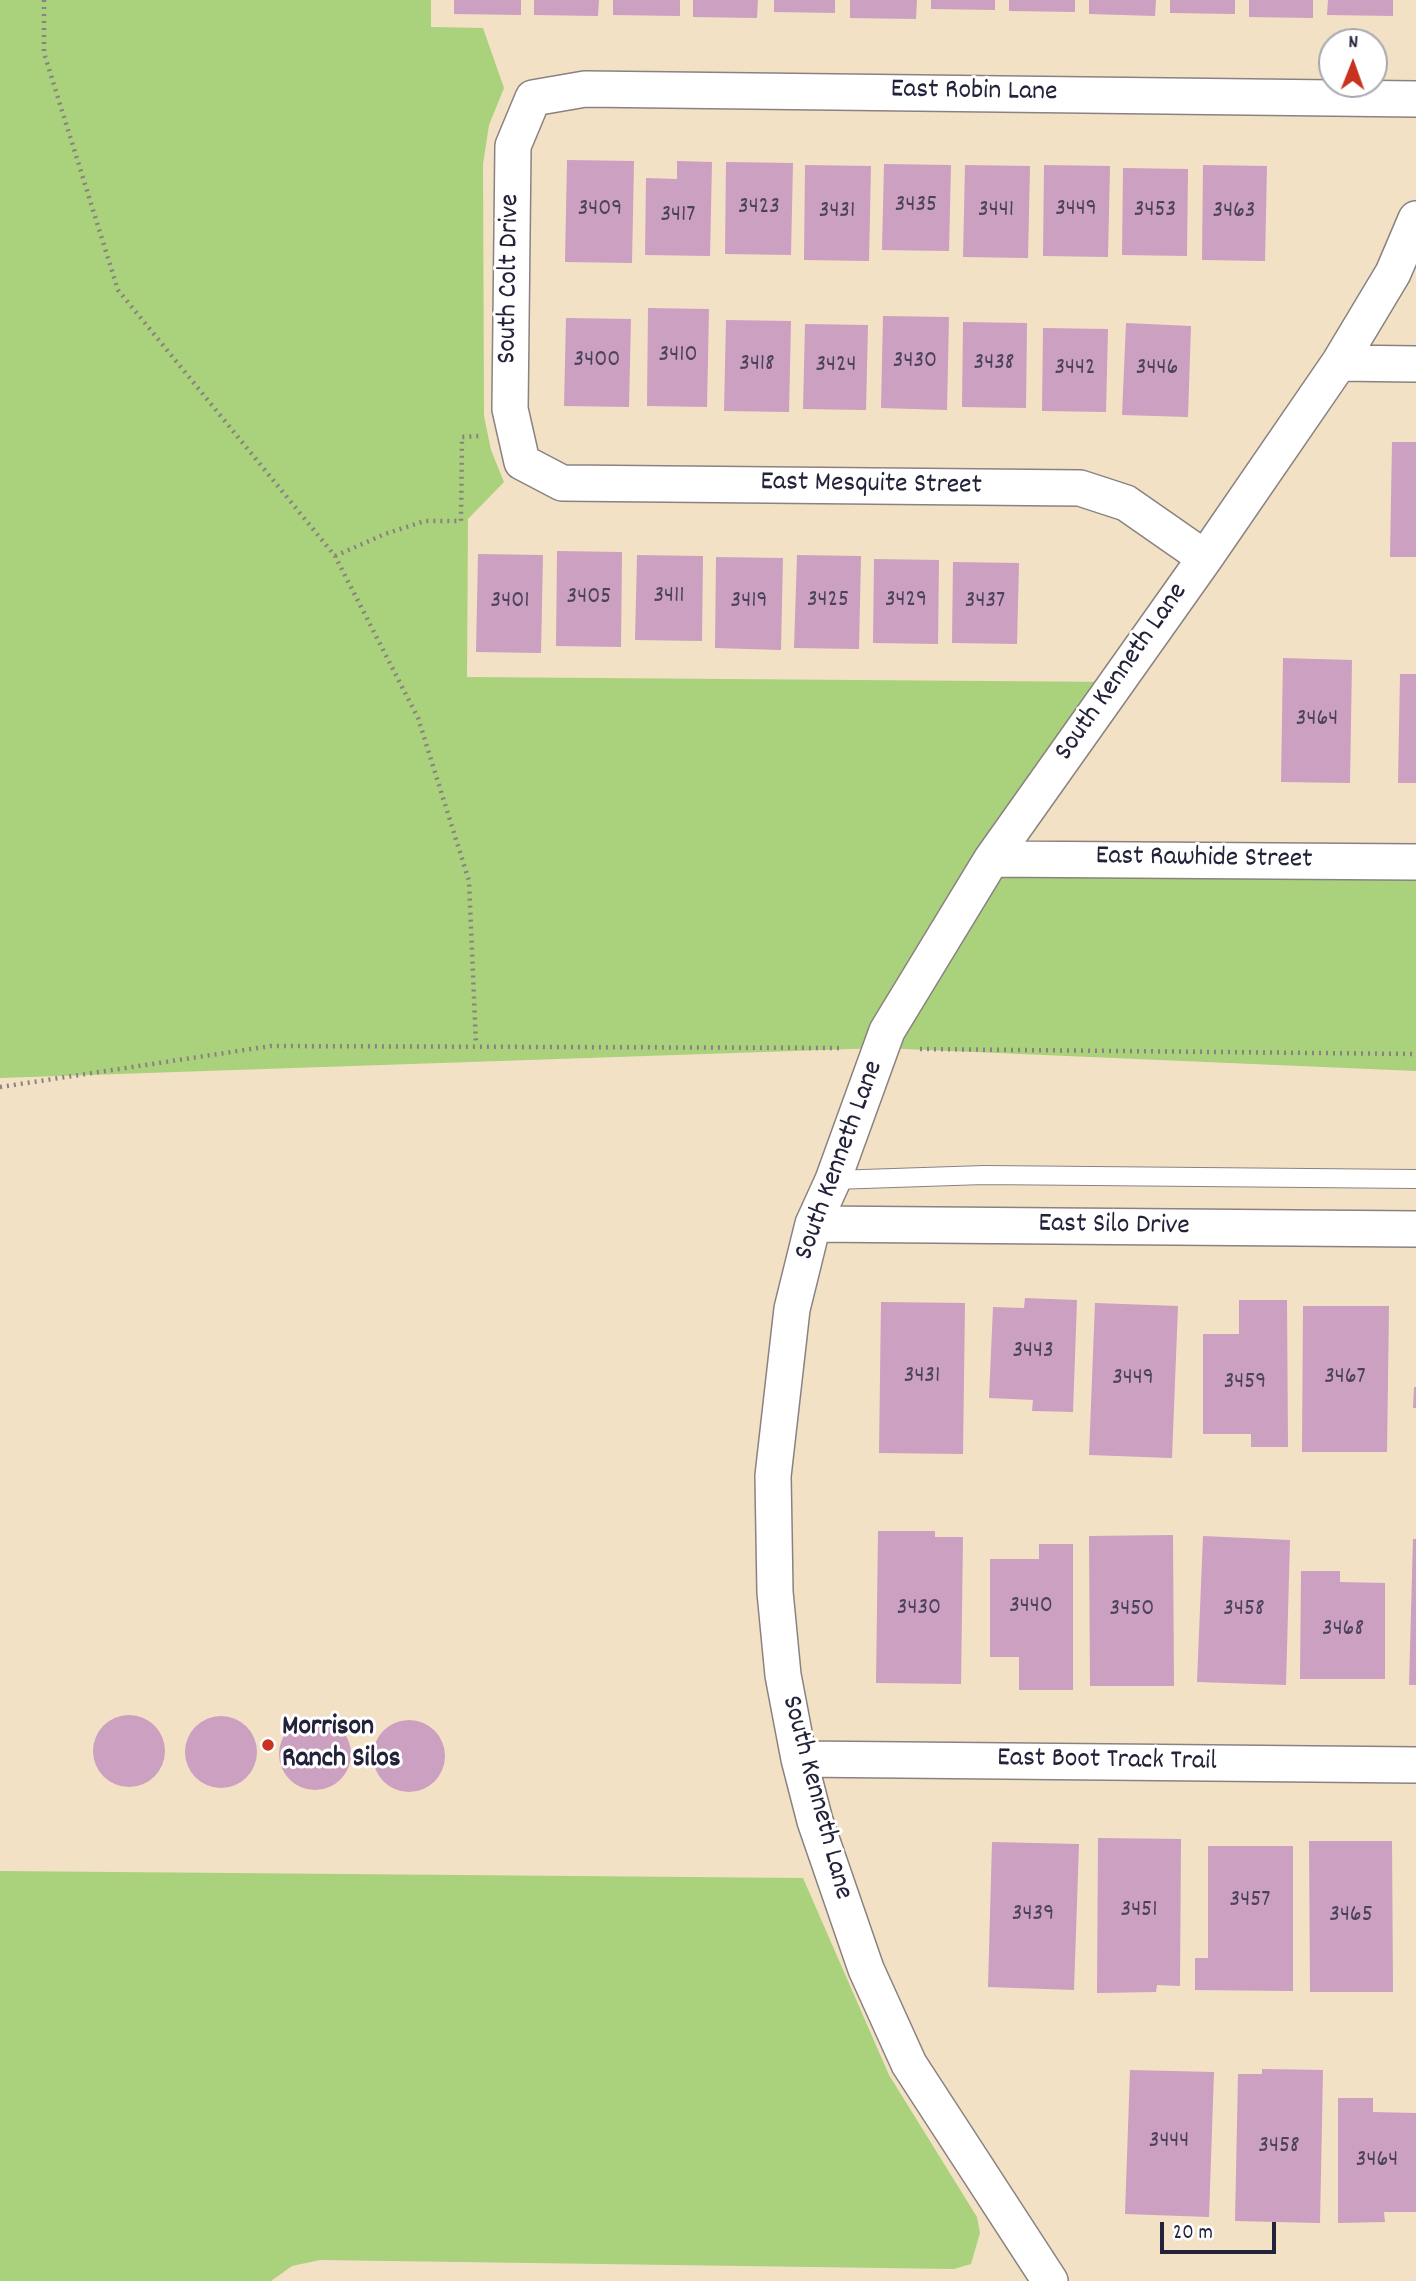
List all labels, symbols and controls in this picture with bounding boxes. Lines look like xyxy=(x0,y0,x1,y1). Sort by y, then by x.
north arrow xyxy=(1318,28,1388,98)
text: N xyxy=(1348,30,1358,57)
street label: East Robin Lane xyxy=(890,75,1058,111)
house number: 3435 xyxy=(895,193,937,221)
street label: South Colt Drive xyxy=(493,194,529,364)
house number: 3423 xyxy=(738,195,780,223)
house number: 3409 xyxy=(578,197,622,225)
house number: 3449 xyxy=(1055,197,1097,225)
house number: 3441 xyxy=(978,198,1014,226)
house number: 3453 xyxy=(1134,198,1176,226)
house number: 3431 xyxy=(819,199,855,227)
house number: 3463 xyxy=(1212,199,1256,227)
house number: 3417 xyxy=(660,203,696,231)
house number: 3410 xyxy=(659,343,697,371)
house number: 3400 xyxy=(574,348,620,376)
house number: 3430 xyxy=(893,349,937,377)
house number: 3438 xyxy=(974,351,1014,379)
house number: 3418 xyxy=(739,352,775,380)
house number: 3424 xyxy=(815,353,857,381)
house number: 3442 xyxy=(1054,356,1096,384)
house number: 3446 xyxy=(1136,356,1178,384)
street label: East Mesquite Street xyxy=(760,467,982,505)
street label: South Kenneth Lane xyxy=(1049,578,1197,768)
house number: 3411 xyxy=(653,584,685,612)
house number: 3405 xyxy=(567,585,611,613)
house number: 3425 xyxy=(807,588,849,616)
house number: 3429 xyxy=(885,588,927,616)
house number: 3401 xyxy=(491,589,529,617)
house number: 3419 xyxy=(731,589,767,617)
house number: 3437 xyxy=(965,589,1005,617)
house number: 3464 xyxy=(1296,707,1338,735)
street label: East Rawhide Street xyxy=(1095,841,1313,879)
street label: South Kenneth Lane xyxy=(789,1057,893,1265)
street label: East Silo Drive xyxy=(1038,1209,1190,1245)
house number: 3443 xyxy=(1012,1339,1054,1367)
house number: 3431 xyxy=(904,1364,940,1392)
house number: 3467 xyxy=(1324,1365,1366,1393)
house number: 3449 xyxy=(1112,1366,1154,1394)
house number: 3459 xyxy=(1224,1370,1266,1398)
house number: 3440 xyxy=(1009,1594,1053,1622)
house number: 3430 xyxy=(897,1596,941,1624)
house number: 3450 xyxy=(1110,1597,1154,1625)
house number: 3458 xyxy=(1223,1597,1265,1625)
house number: 3468 xyxy=(1322,1617,1364,1645)
street label: South Kenneth Lane xyxy=(772,1693,858,1903)
place label: Morrison Ranch Silos xyxy=(282,1712,401,1778)
marker: Morrison Ranch Silos xyxy=(260,1737,276,1753)
street label: East Boot Track Trail xyxy=(997,1743,1217,1781)
house number: 3457 xyxy=(1230,1888,1270,1916)
house number: 3451 xyxy=(1121,1898,1157,1926)
house number: 3439 xyxy=(1012,1902,1054,1930)
house number: 3465 xyxy=(1329,1903,1373,1931)
house number: 3444 xyxy=(1149,2129,1189,2157)
house number: 3458 xyxy=(1258,2134,1300,2162)
house number: 3464 xyxy=(1356,2148,1398,2176)
scale bar xyxy=(1164,2208,1280,2252)
text: 20 m xyxy=(1173,2219,1213,2249)

